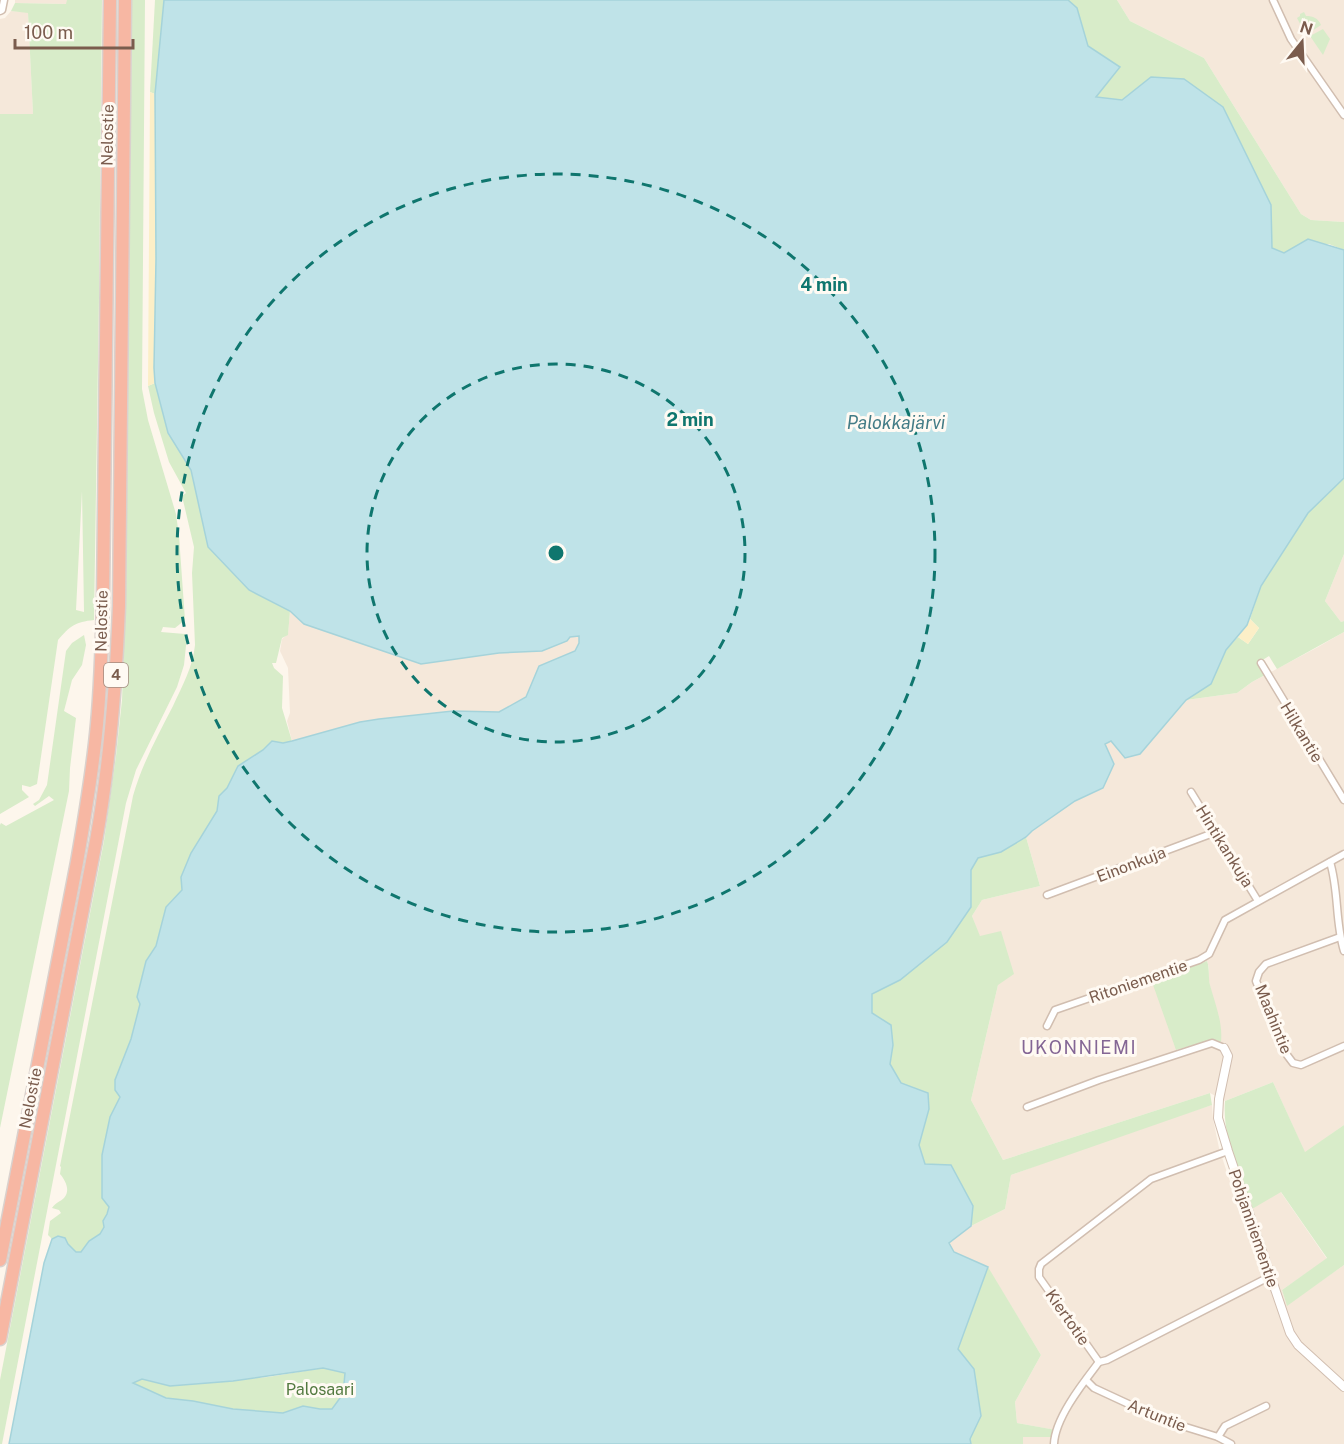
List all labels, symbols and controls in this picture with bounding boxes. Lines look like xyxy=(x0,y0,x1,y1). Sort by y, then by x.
scale bar xyxy=(15,12,134,50)
north arrow xyxy=(1272,12,1332,72)
text: N xyxy=(1298,17,1315,39)
text: 100 m xyxy=(24,22,73,43)
street label: Nelostie xyxy=(97,104,118,166)
text: 4 min xyxy=(800,274,848,295)
text: 2 min xyxy=(666,409,714,430)
water label: Palokkajärvi xyxy=(847,412,946,433)
centre of rings xyxy=(546,543,566,563)
street label: Nelostie xyxy=(91,590,112,652)
road number: 4 xyxy=(104,663,128,687)
street label: Hilkantie xyxy=(1276,699,1327,766)
street label: Hintikankuja xyxy=(1192,802,1257,891)
street label: Einonkuja xyxy=(1094,843,1168,886)
street label: Ritoniementie xyxy=(1086,956,1190,1007)
street label: Maahintie xyxy=(1251,982,1296,1057)
district label: UKONNIEMI xyxy=(1021,1037,1137,1058)
street label: Nelostie xyxy=(15,1066,46,1130)
street label: Pohjanniementie xyxy=(1224,1166,1283,1290)
street label: Kiertotie xyxy=(1041,1286,1094,1349)
park label: Palosaari xyxy=(286,1380,354,1399)
street label: Artuntie xyxy=(1125,1395,1189,1436)

